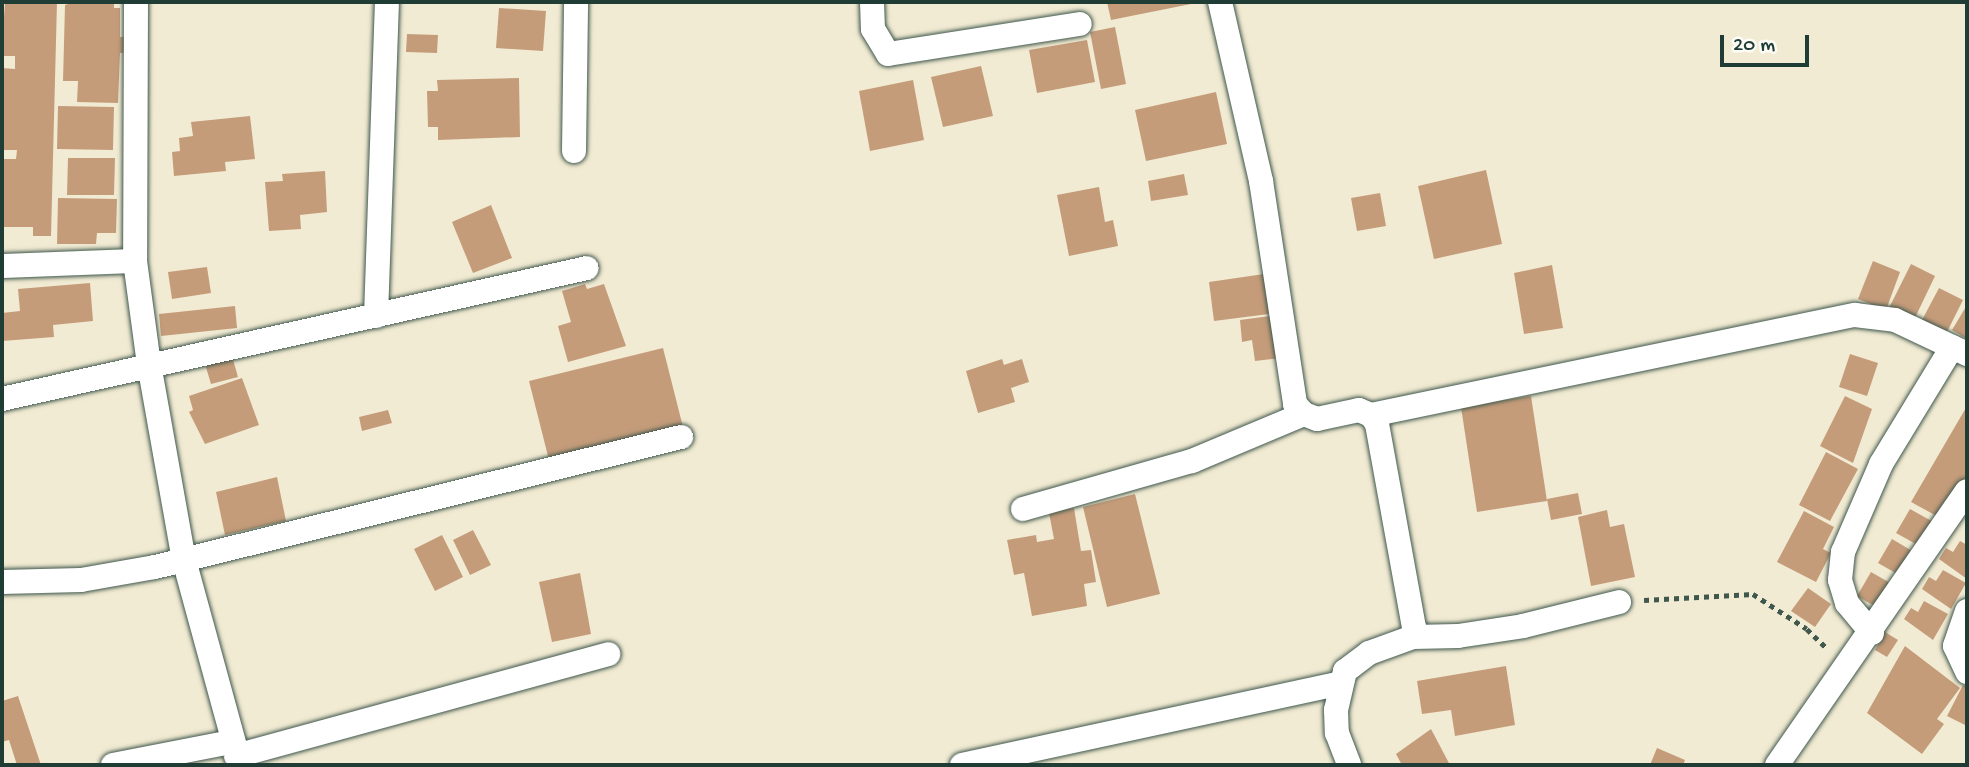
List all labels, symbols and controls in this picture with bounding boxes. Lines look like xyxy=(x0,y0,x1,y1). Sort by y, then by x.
scale bar xyxy=(1724,21,1813,65)
text: 20 m xyxy=(1733,34,1775,59)

